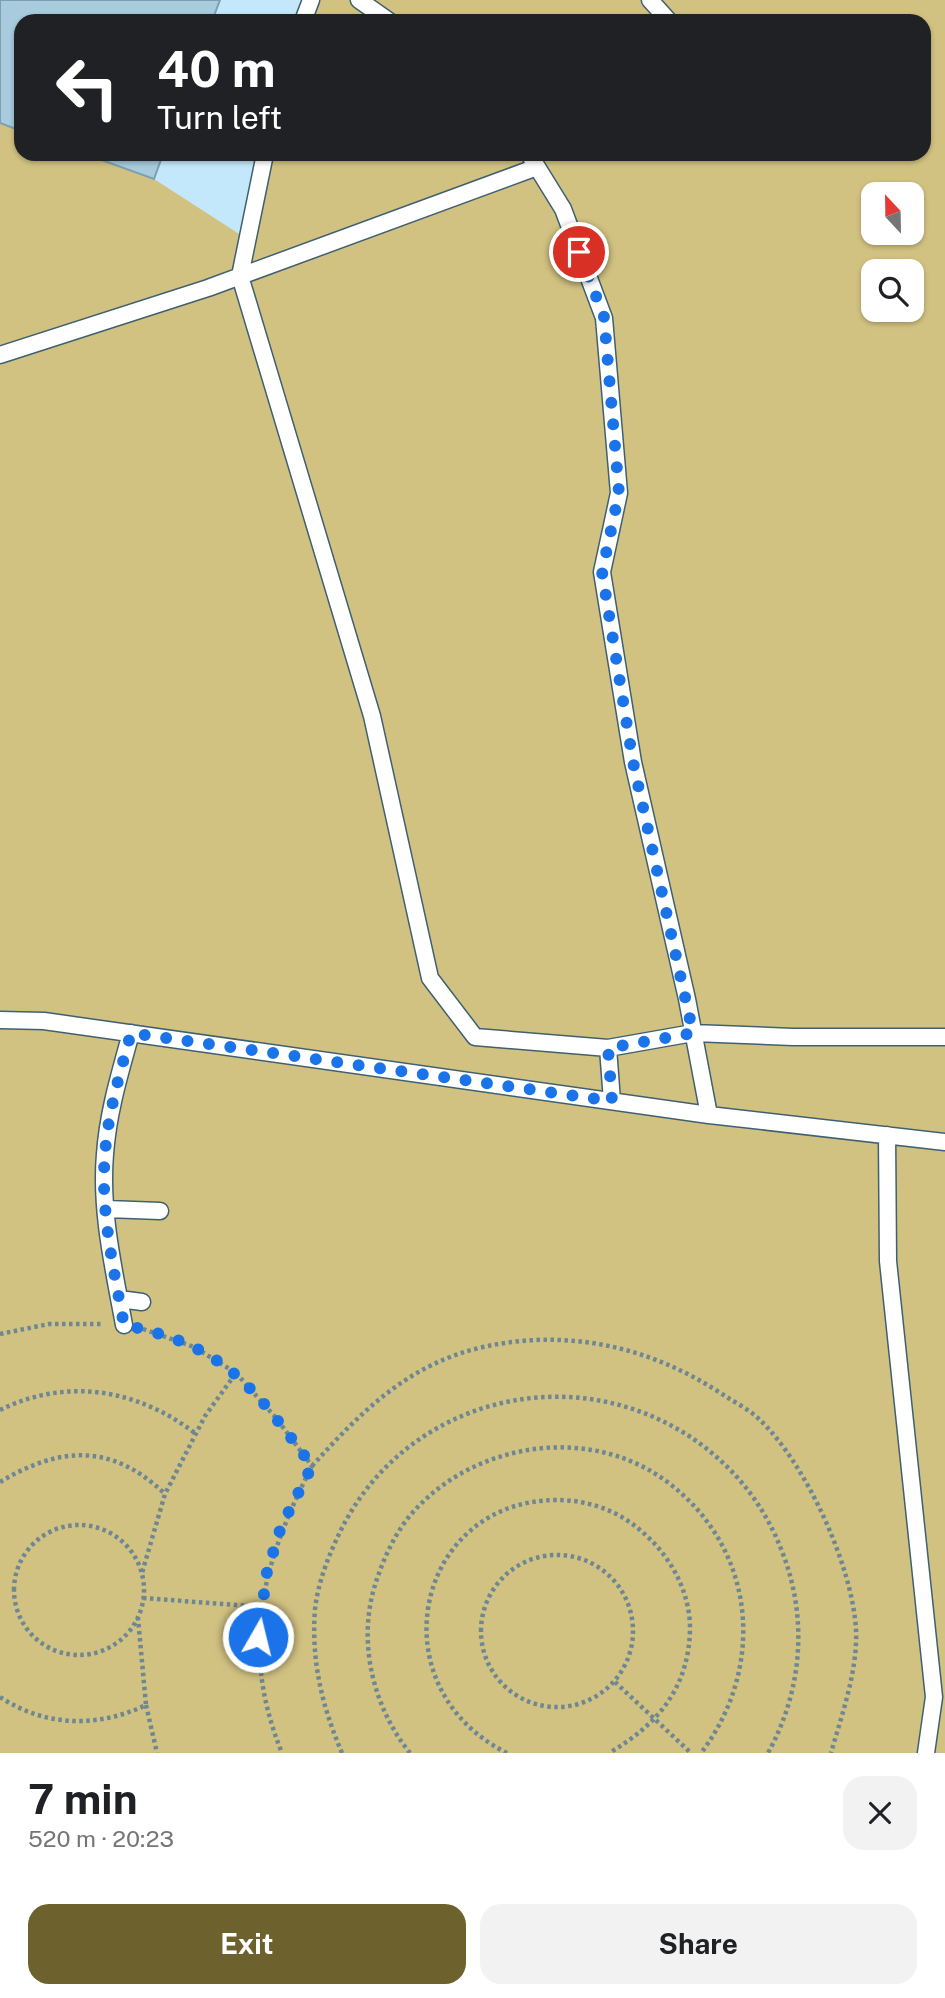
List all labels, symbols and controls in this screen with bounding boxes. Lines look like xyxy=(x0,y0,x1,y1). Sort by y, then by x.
text: 40 m xyxy=(157,40,276,98)
icon: left xyxy=(42,42,133,133)
text: Turn left xyxy=(157,99,282,136)
north arrow xyxy=(861,182,924,245)
map controls xyxy=(861,182,924,322)
pin xyxy=(549,222,609,282)
icon: arrive xyxy=(560,233,598,271)
button: search xyxy=(861,259,924,322)
position arrow xyxy=(221,1600,295,1674)
text: 7 min xyxy=(28,1774,138,1823)
button: close xyxy=(843,1776,917,1850)
text: 520 m · 20:23 xyxy=(28,1825,174,1852)
button: Exit xyxy=(28,1904,466,1984)
button: Share xyxy=(480,1904,917,1984)

